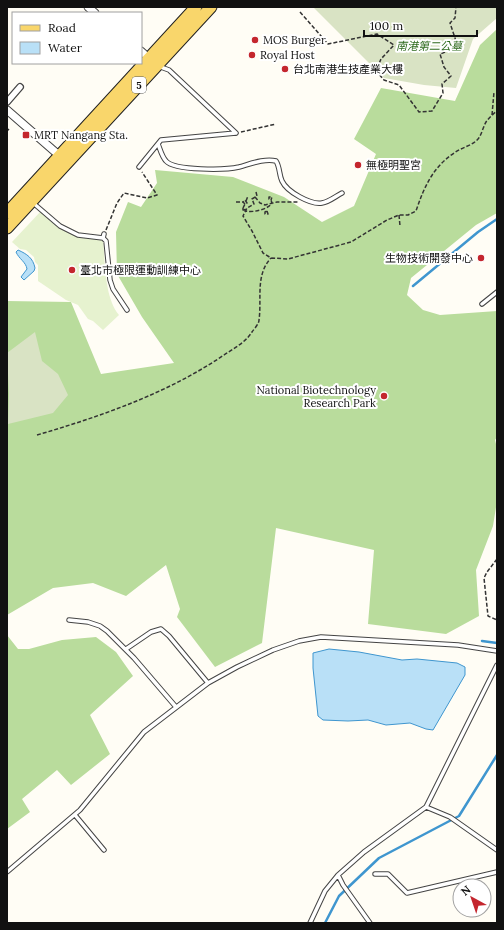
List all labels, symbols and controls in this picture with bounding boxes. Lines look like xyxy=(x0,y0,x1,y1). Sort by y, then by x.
legend xyxy=(12,12,142,64)
scale bar xyxy=(364,12,477,38)
text: 100 m xyxy=(370,18,403,33)
text: Road xyxy=(48,20,76,35)
place label: MOS Burger xyxy=(263,33,326,47)
marker: MOS Burger xyxy=(250,35,260,45)
park label: 南港第二公墓 xyxy=(396,39,464,53)
text: Water xyxy=(48,40,83,55)
place label: Royal Host xyxy=(260,48,315,62)
marker: Royal Host xyxy=(247,50,257,60)
place label: 台北南港生技產業大樓 xyxy=(293,62,403,76)
marker: 台北南港生技產業大樓 xyxy=(280,64,290,74)
road number: 5 xyxy=(132,77,146,93)
place label: MRT Nangang Sta. xyxy=(34,128,128,142)
marker: MRT Nangang Sta. xyxy=(21,130,31,140)
place label: 無極明聖宮 xyxy=(366,158,421,172)
marker: 無極明聖宮 xyxy=(353,160,363,170)
place label: 生物技術開發中心 xyxy=(385,251,473,265)
marker: 生物技術開發中心 xyxy=(476,253,486,263)
place label: 臺北市極限運動訓練中心 xyxy=(80,263,201,277)
marker: 臺北市極限運動訓練中心 xyxy=(67,265,77,275)
place label: National Biotechnology Research Park xyxy=(257,383,376,410)
marker: National Biotechnology Research Park xyxy=(379,391,389,401)
north arrow xyxy=(452,878,492,918)
text: N xyxy=(458,882,474,898)

